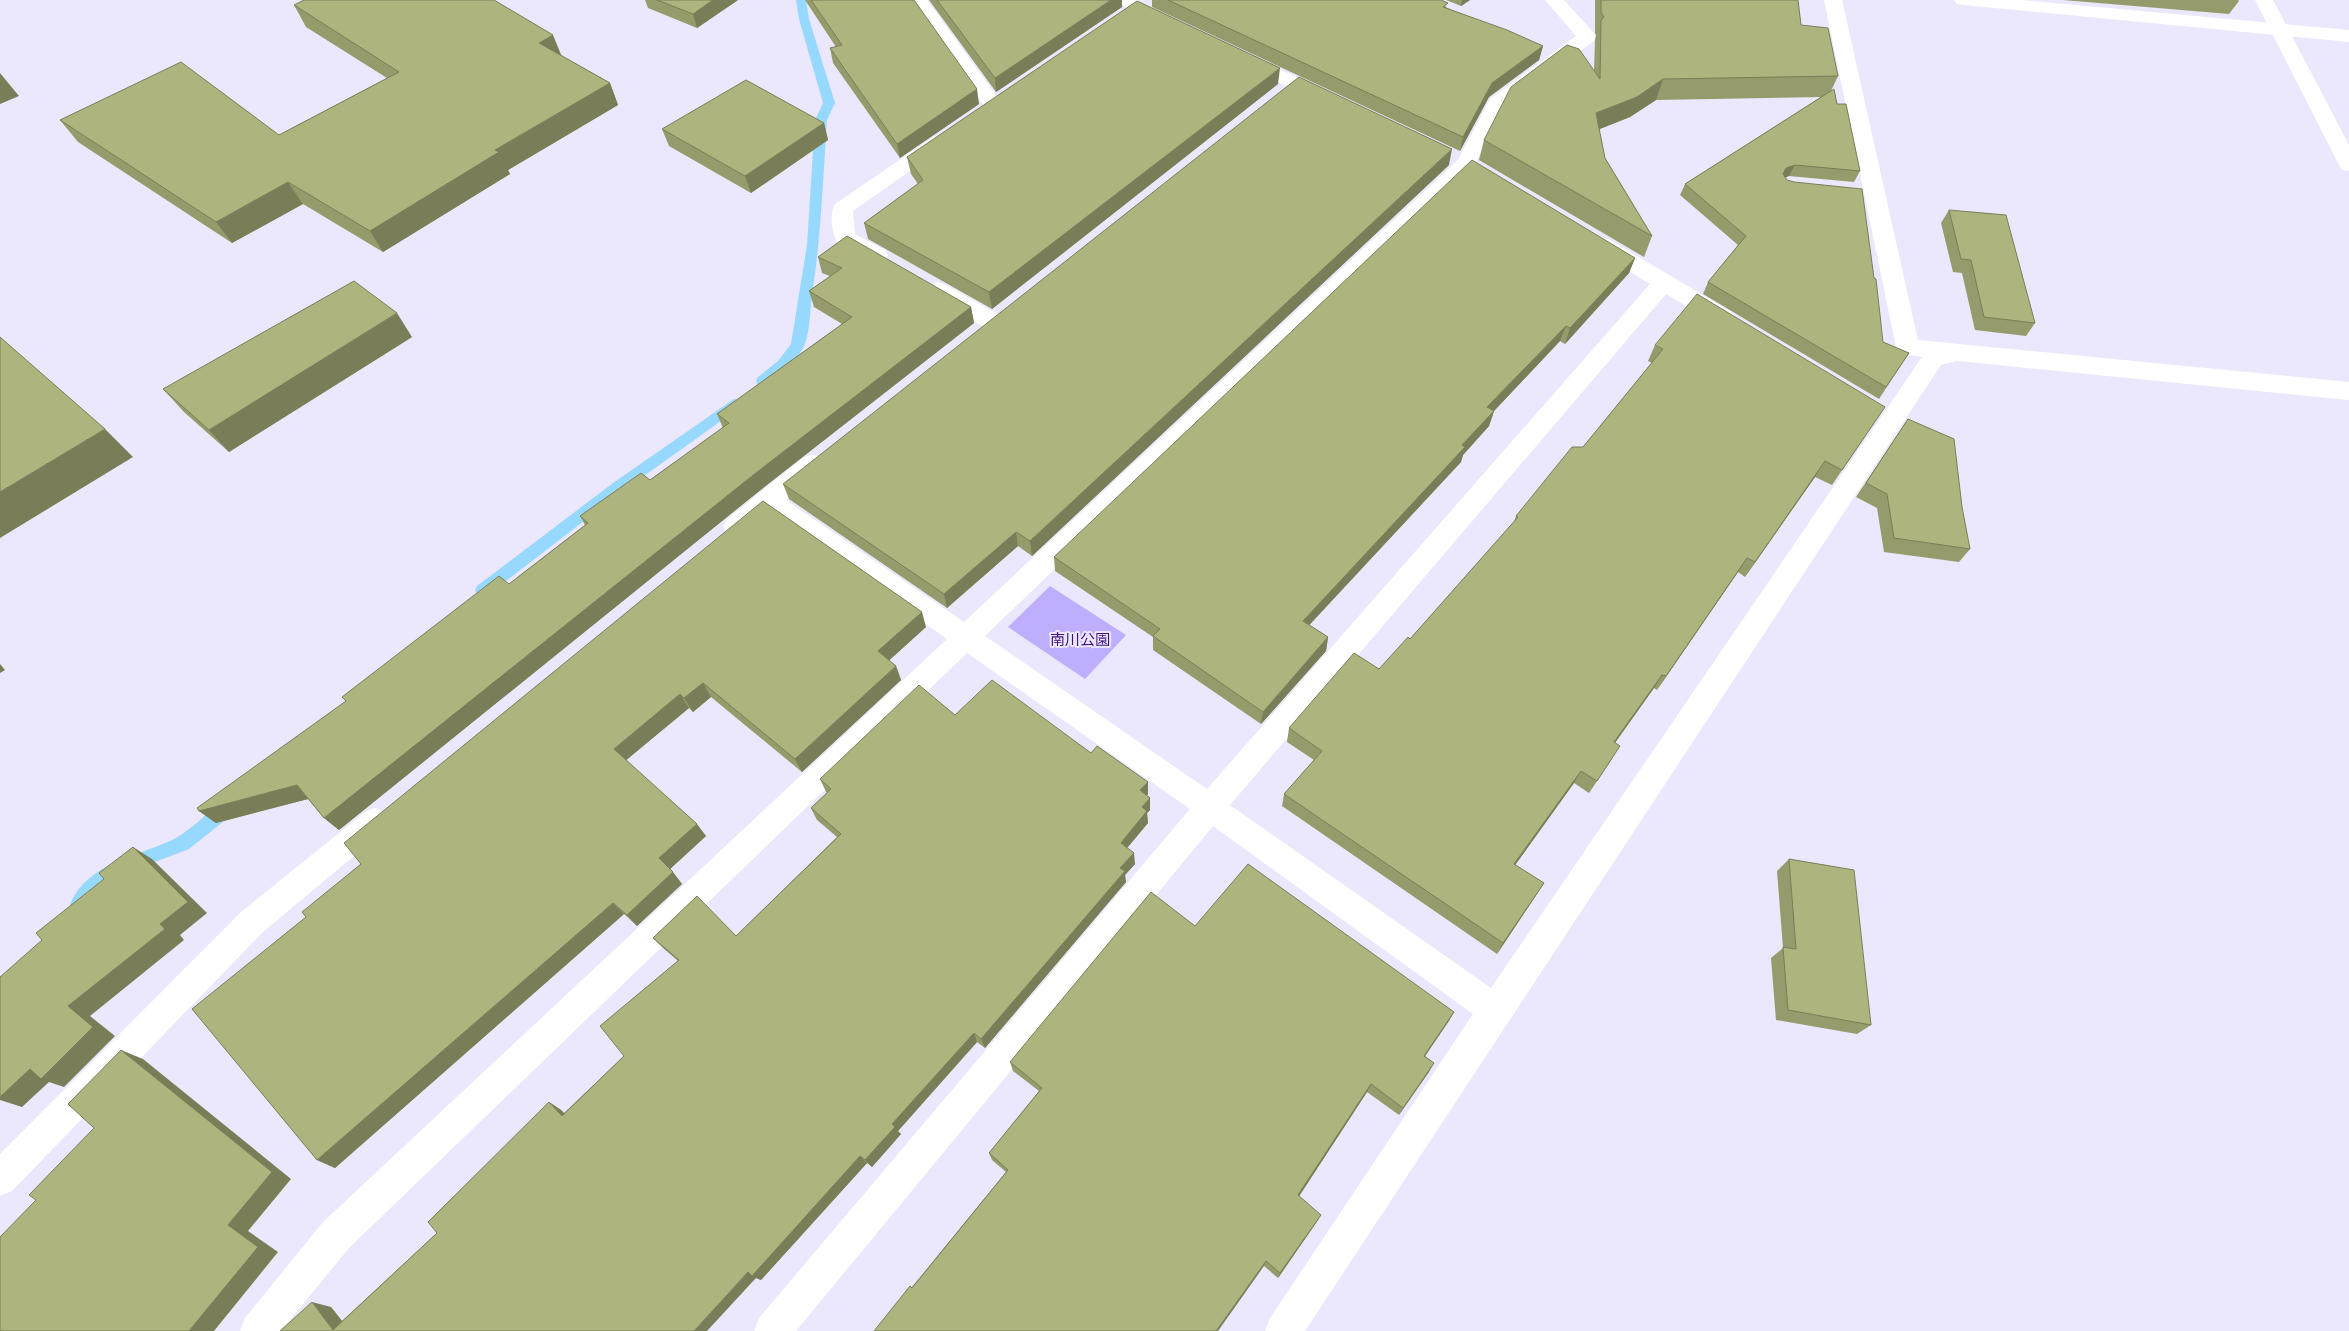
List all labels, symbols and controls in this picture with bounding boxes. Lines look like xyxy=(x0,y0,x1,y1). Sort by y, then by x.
park label: 南川公園 xyxy=(1050,632,1110,651)

